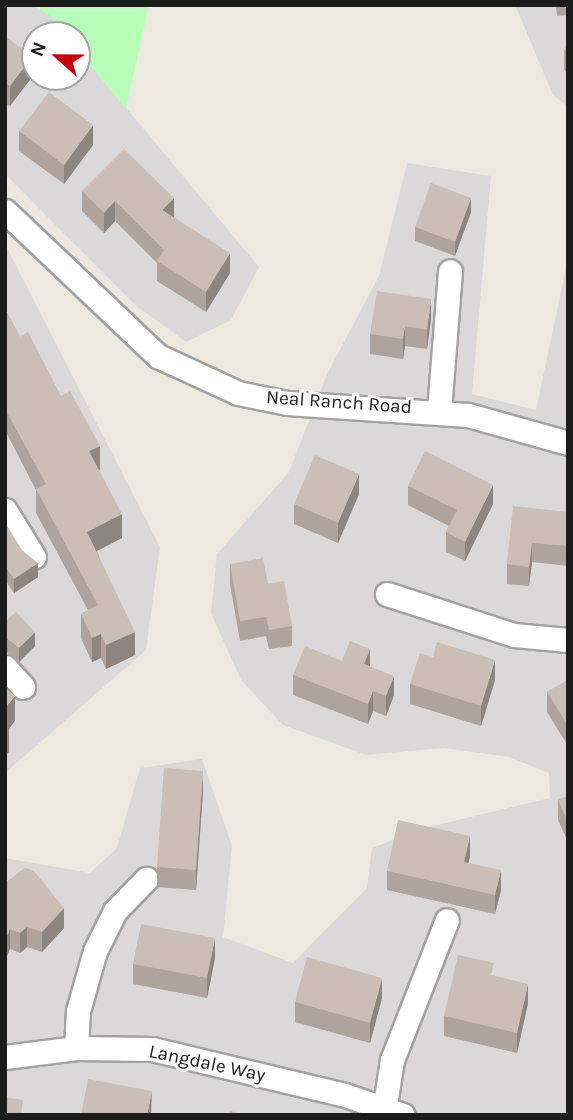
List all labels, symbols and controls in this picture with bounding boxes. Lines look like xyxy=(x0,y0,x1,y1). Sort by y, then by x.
north arrow xyxy=(21,21,91,91)
text: N xyxy=(26,39,51,59)
street label: Neal Ranch Road xyxy=(265,387,413,419)
street label: Langdale Way xyxy=(147,1041,267,1087)

